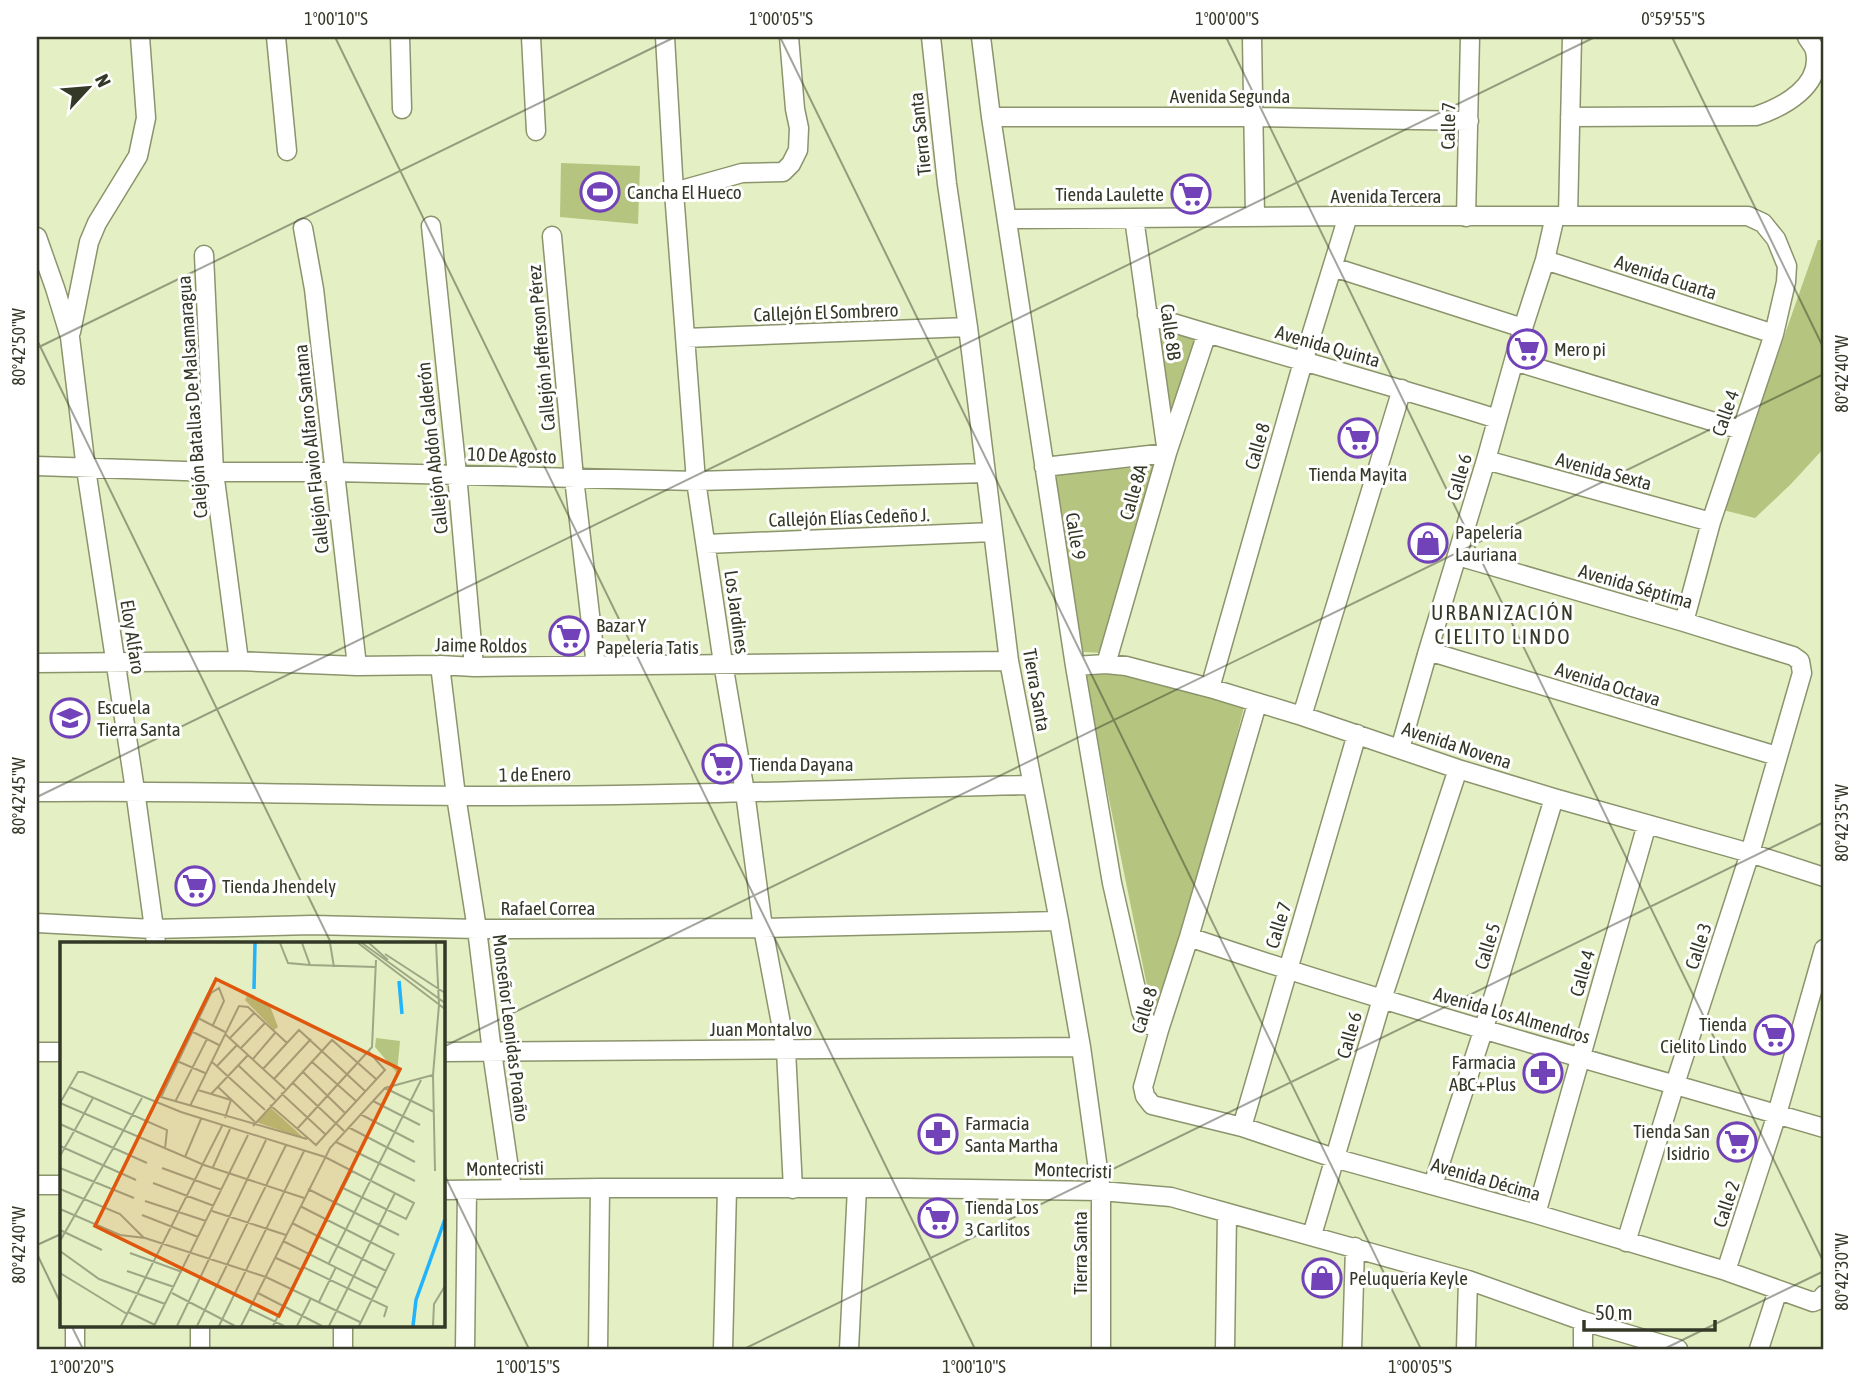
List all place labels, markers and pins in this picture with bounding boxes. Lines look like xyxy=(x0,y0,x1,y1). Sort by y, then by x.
sports icon: Cancha El Hueco xyxy=(579,171,621,213)
supermarket icon: Tienda Laulette xyxy=(1170,173,1212,215)
place label: Cancha El Hueco xyxy=(627,181,742,203)
place label: Tienda Laulette xyxy=(1055,183,1164,205)
supermarket icon: Mero pi xyxy=(1506,328,1548,370)
place label: Mero pi xyxy=(1554,338,1606,360)
supermarket icon: Tienda Mayita xyxy=(1337,417,1379,459)
place label: Tienda Mayita xyxy=(1309,463,1407,485)
place label: Papelería Lauriana xyxy=(1455,521,1523,565)
shop icon: Papelería Lauriana xyxy=(1407,522,1449,564)
place label: Bazar Y Papelería Tatis xyxy=(596,614,699,658)
supermarket icon: Bazar Y Papelería Tatis xyxy=(548,615,590,657)
place label: Escuela Tierra Santa xyxy=(97,696,181,740)
school or university icon: Escuela Tierra Santa xyxy=(49,697,91,739)
supermarket icon: Tienda Dayana xyxy=(701,743,743,785)
place label: Tienda Dayana xyxy=(749,753,854,775)
supermarket icon: Tienda Jhendely xyxy=(174,865,216,907)
place label: Tienda Jhendely xyxy=(222,875,336,897)
place label: Tienda Cielito Lindo xyxy=(1660,1013,1747,1057)
supermarket icon: Tienda Cielito Lindo xyxy=(1753,1014,1795,1056)
place label: Farmacia ABC+Plus xyxy=(1449,1051,1516,1095)
pharmacy icon: Farmacia ABC+Plus xyxy=(1522,1052,1564,1094)
place label: Farmacia Santa Martha xyxy=(965,1112,1058,1156)
pharmacy icon: Farmacia Santa Martha xyxy=(917,1113,959,1155)
place label: Tienda San Isidrio xyxy=(1633,1120,1710,1164)
supermarket icon: Tienda San Isidrio xyxy=(1716,1121,1758,1163)
place label: Tienda Los 3 Carlitos xyxy=(965,1196,1039,1240)
supermarket icon: Tienda Los 3 Carlitos xyxy=(917,1197,959,1239)
shop icon: Peluquería Keyle xyxy=(1301,1257,1343,1299)
place label: Peluquería Keyle xyxy=(1349,1267,1468,1289)

